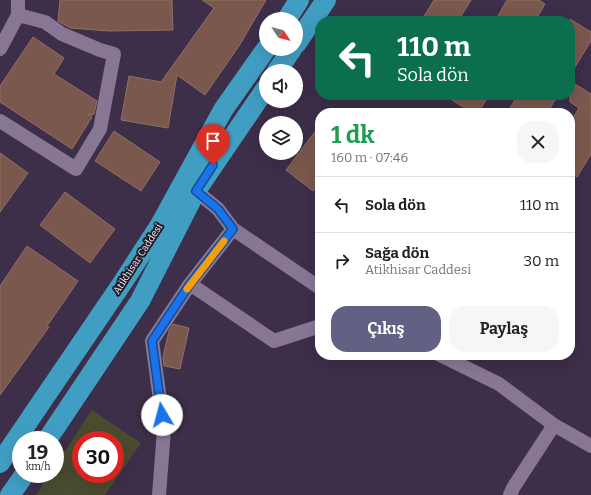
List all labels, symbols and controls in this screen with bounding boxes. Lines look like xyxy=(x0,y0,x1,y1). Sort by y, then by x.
north arrow xyxy=(259,12,303,56)
map controls xyxy=(259,12,303,160)
text: 110 m xyxy=(397,30,471,63)
icon: left xyxy=(331,32,383,84)
button: sound xyxy=(259,64,303,108)
text: Sola dön xyxy=(397,64,469,86)
button: layers xyxy=(259,116,303,160)
text: 1 dk xyxy=(331,121,374,149)
button: close xyxy=(517,121,559,163)
pin xyxy=(196,124,230,165)
icon: arrive xyxy=(202,130,224,152)
text: 160 m · 07:46 xyxy=(331,150,408,165)
icon: left xyxy=(331,194,353,216)
text: Sola dön xyxy=(365,196,426,214)
text: 110 m xyxy=(520,196,559,214)
street label: Atikhisar Caddesi xyxy=(111,222,165,296)
text: Sağa dön xyxy=(365,244,429,262)
icon: right xyxy=(331,250,353,272)
text: 30 m xyxy=(524,252,559,270)
text: Atikhisar Caddesi xyxy=(365,262,471,277)
button: Çıkış xyxy=(331,306,441,352)
button: Paylaş xyxy=(449,306,559,352)
position arrow xyxy=(141,394,183,436)
speed limit sign: 30 xyxy=(72,431,124,483)
text: 19 xyxy=(28,440,48,464)
text: km/h xyxy=(26,461,50,473)

